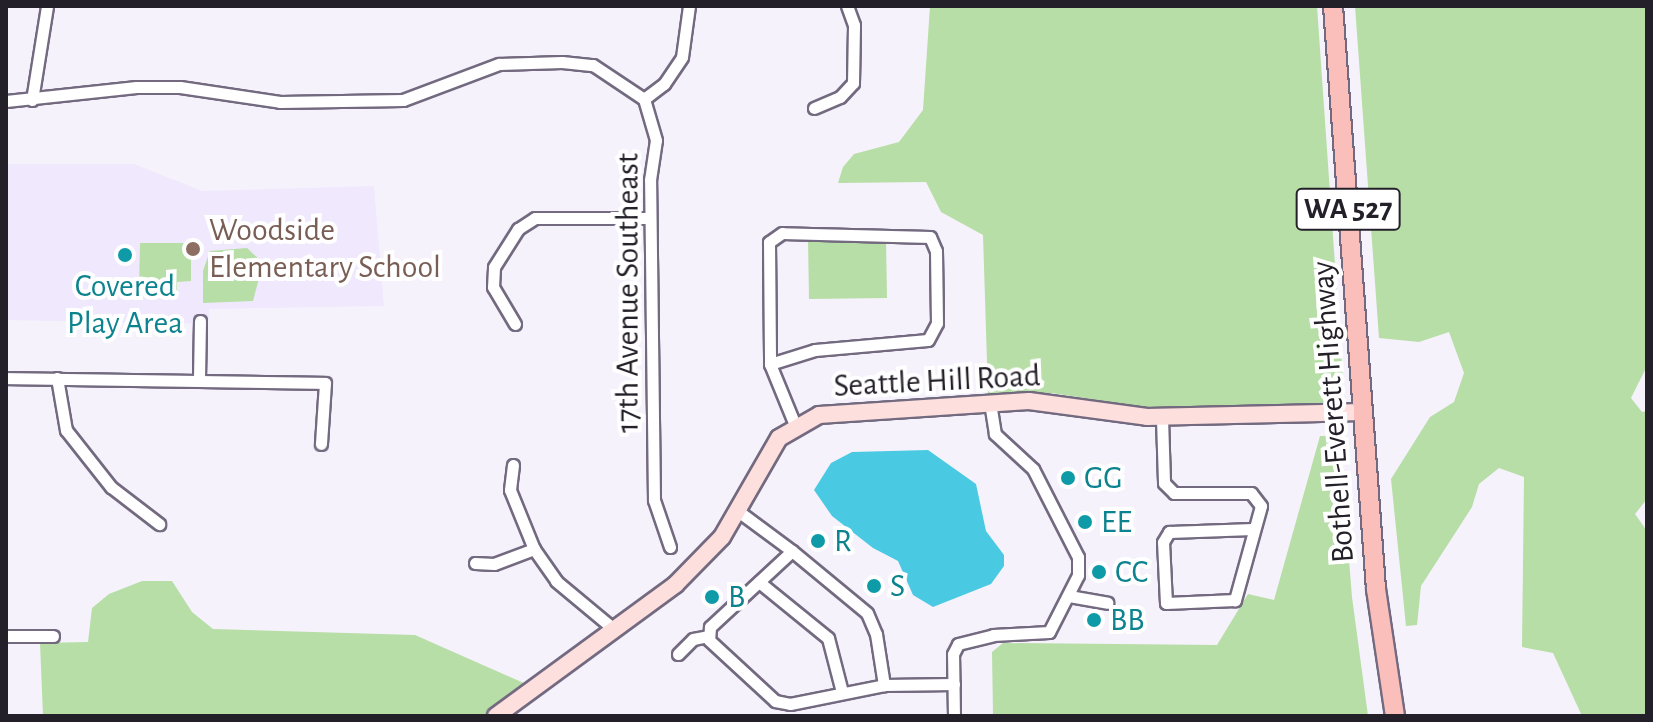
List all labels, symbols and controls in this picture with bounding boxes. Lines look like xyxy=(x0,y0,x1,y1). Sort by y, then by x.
street label: 17th Avenue Southeast xyxy=(609,153,647,433)
road number: WA 527 xyxy=(1294,183,1402,235)
place label: Woodside Elementary School xyxy=(209,212,441,287)
marker: Woodside Elementary School xyxy=(184,240,202,258)
marker: Covered Play Area xyxy=(116,246,134,264)
street label: Bothell-Everett Highway xyxy=(1303,260,1363,564)
place label: Covered Play Area xyxy=(67,268,183,343)
street label: Seattle Hill Road xyxy=(833,356,1041,406)
place label: GG xyxy=(1084,459,1122,497)
marker: GG xyxy=(1059,469,1077,487)
place label: EE xyxy=(1101,503,1132,541)
marker: EE xyxy=(1076,513,1094,531)
place label: R xyxy=(834,522,852,560)
marker: R xyxy=(809,532,827,550)
place label: CC xyxy=(1115,553,1148,591)
marker: CC xyxy=(1090,563,1108,581)
place label: S xyxy=(890,567,905,605)
marker: S xyxy=(865,577,883,595)
place label: B xyxy=(728,578,745,616)
marker: B xyxy=(703,588,721,606)
place label: BB xyxy=(1110,601,1144,639)
marker: BB xyxy=(1085,611,1103,629)

